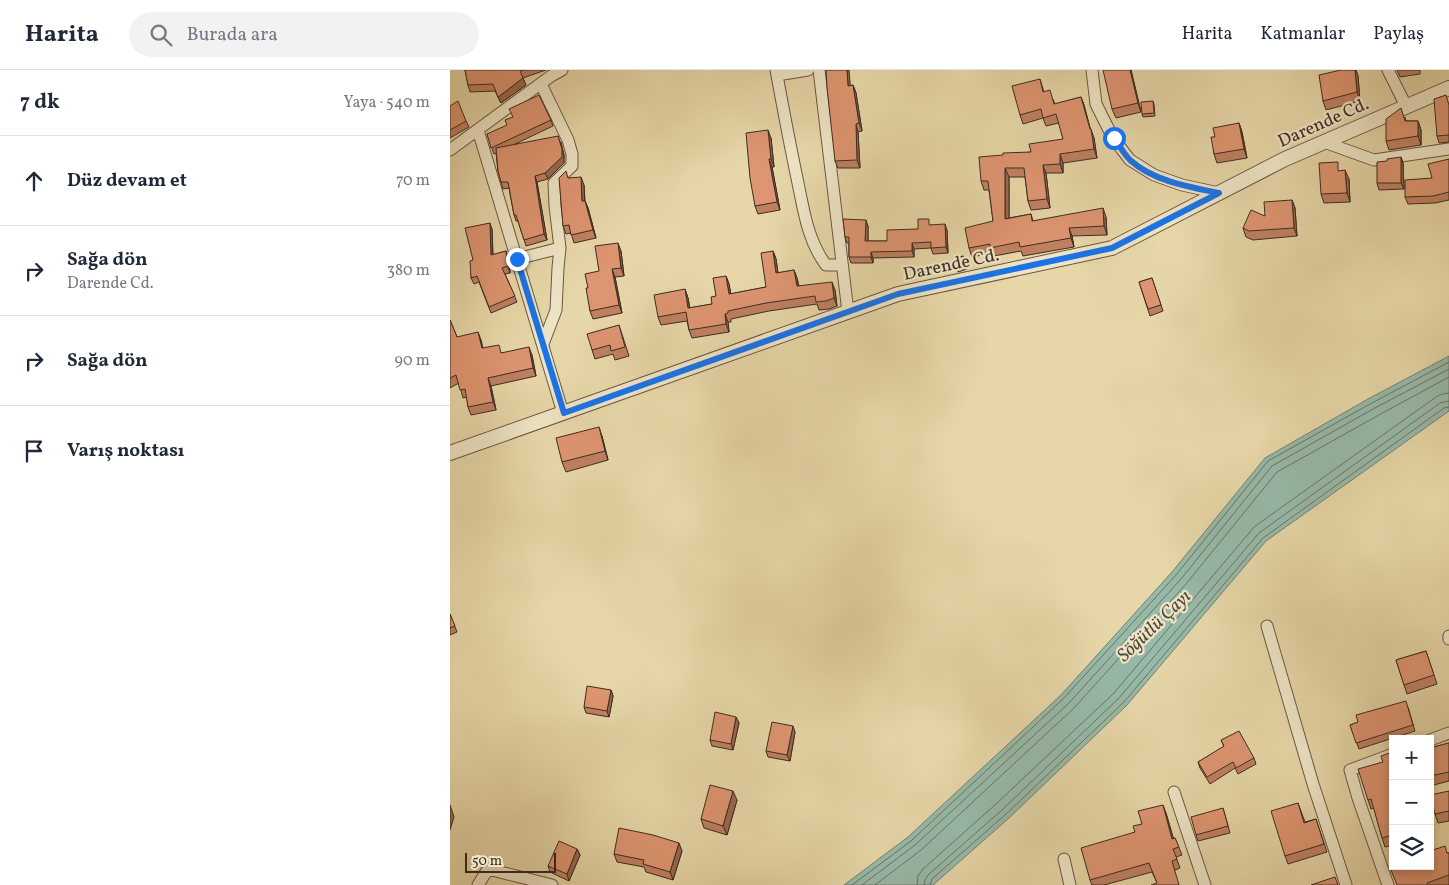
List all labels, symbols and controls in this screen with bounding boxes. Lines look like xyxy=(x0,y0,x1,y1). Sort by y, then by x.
search box xyxy=(129,12,479,57)
text: Harita xyxy=(25,18,99,52)
icon: search xyxy=(147,21,175,49)
text: Burada ara xyxy=(187,22,278,48)
text: Harita xyxy=(1182,22,1233,47)
text: Katmanlar xyxy=(1261,22,1345,47)
text: Paylaş xyxy=(1373,22,1424,47)
text: 7 dk xyxy=(20,88,60,117)
text: Yaya · 540 m xyxy=(343,92,430,114)
street label: Darende Cd. xyxy=(1274,92,1373,155)
route start xyxy=(1103,127,1126,150)
icon: ahead xyxy=(20,167,48,195)
text: Düz devam et xyxy=(67,168,187,194)
text: 70 m xyxy=(396,170,430,192)
street label: Darende Cd. xyxy=(901,243,1002,288)
text: Sağa dön xyxy=(67,247,147,273)
route end xyxy=(506,248,529,271)
icon: right xyxy=(20,257,48,285)
text: 380 m xyxy=(387,260,430,282)
text: Darende Cd. xyxy=(67,273,154,295)
icon: right xyxy=(20,347,48,375)
text: Sağa dön xyxy=(67,348,147,374)
text: 90 m xyxy=(394,350,430,372)
icon: arrive xyxy=(20,437,48,465)
text: Varış noktası xyxy=(67,438,184,464)
water label: Söğütlü Çayı xyxy=(1112,584,1197,668)
map controls xyxy=(1389,735,1434,870)
button: + xyxy=(1389,735,1434,780)
button: − xyxy=(1389,780,1434,825)
button: layers xyxy=(1389,825,1434,870)
scale bar xyxy=(465,850,556,873)
text: 50 m xyxy=(472,852,502,871)

